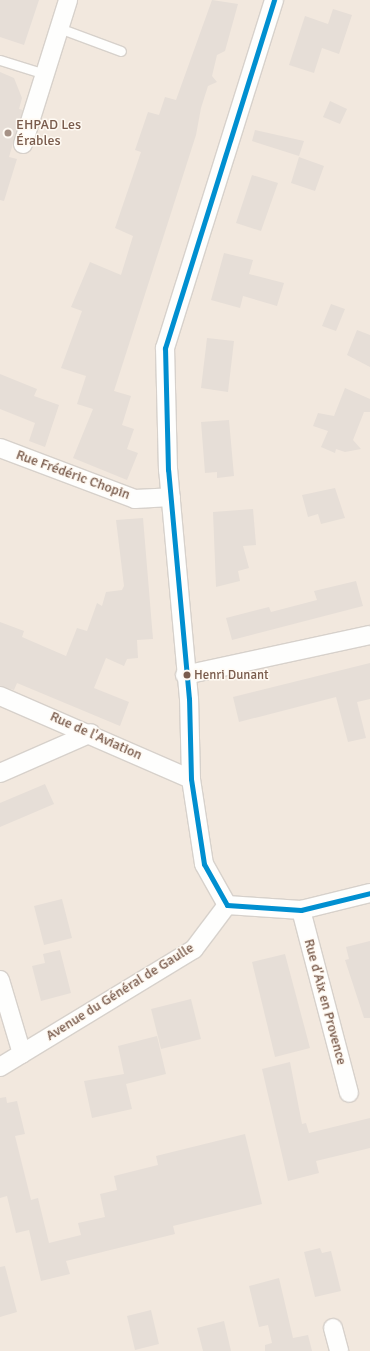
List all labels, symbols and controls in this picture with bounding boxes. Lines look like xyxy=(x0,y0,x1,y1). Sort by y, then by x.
place label: EHPAD Les Érables xyxy=(16,117,81,150)
marker: EHPAD Les Érables xyxy=(3,128,13,138)
street label: Rue Frédéric Chopin xyxy=(14,447,132,503)
place label: Henri Dunant xyxy=(194,667,269,683)
marker: Henri Dunant xyxy=(182,670,192,680)
street label: Rue de l'Aviation xyxy=(47,708,145,764)
street label: Rue d'Aix en Provence xyxy=(300,937,350,1067)
street label: Avenue du Général de Gaulle xyxy=(43,940,197,1044)

